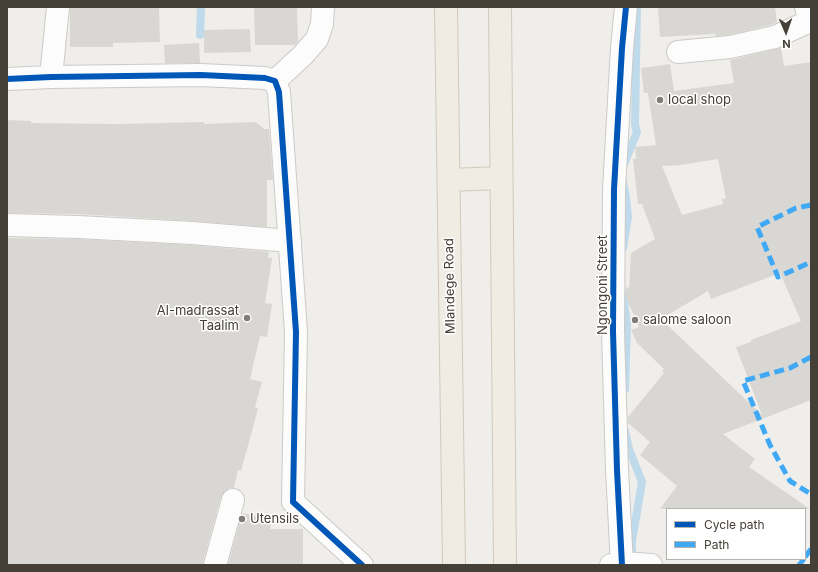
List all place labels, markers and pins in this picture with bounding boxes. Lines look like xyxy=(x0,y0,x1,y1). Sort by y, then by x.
place label: local shop xyxy=(668,92,731,108)
marker: local shop xyxy=(655,95,665,105)
place label: Al-madrassat Taalim xyxy=(157,303,239,334)
place label: salome saloon xyxy=(643,312,731,328)
marker: Al-madrassat Taalim xyxy=(242,313,252,323)
marker: salome saloon xyxy=(630,315,640,325)
place label: Utensils xyxy=(250,511,299,527)
marker: Utensils xyxy=(237,514,247,524)

